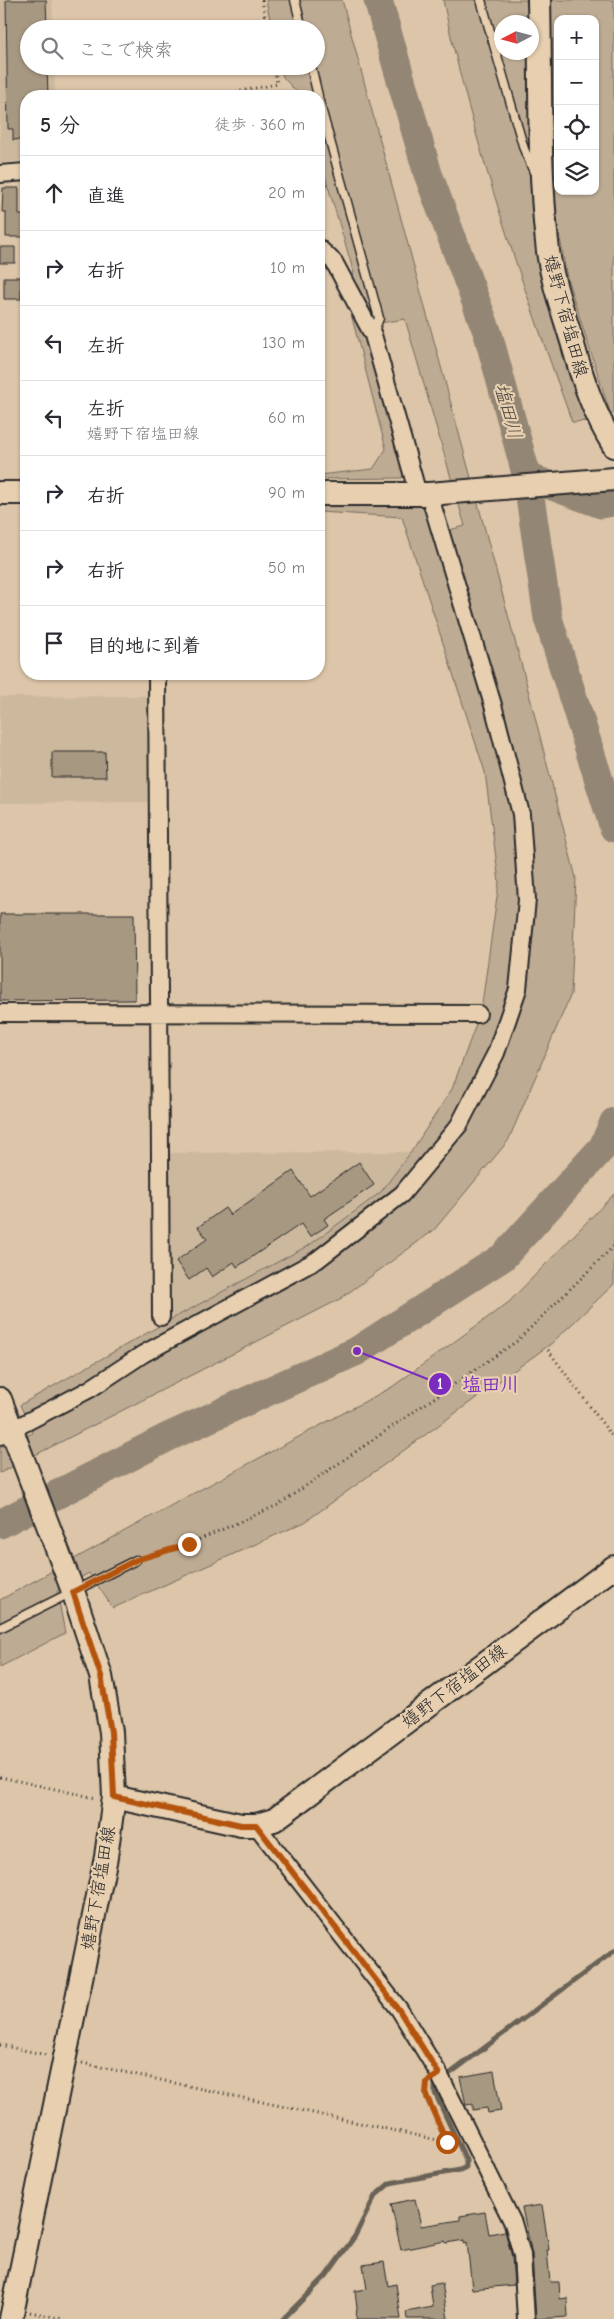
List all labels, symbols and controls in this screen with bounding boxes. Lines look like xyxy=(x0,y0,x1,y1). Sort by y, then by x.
north arrow xyxy=(494,15,539,60)
map controls xyxy=(554,15,599,195)
button: + xyxy=(554,15,599,60)
search box xyxy=(20,20,325,75)
icon: search xyxy=(38,34,66,62)
text: ここで検索 xyxy=(78,39,173,61)
button: − xyxy=(554,60,599,105)
button: locate xyxy=(554,105,599,150)
text: 5 分 xyxy=(40,113,80,137)
text: 徒歩 · 360 m xyxy=(214,116,305,134)
button: layers xyxy=(554,150,599,195)
icon: ahead xyxy=(40,179,68,207)
text: 20 m xyxy=(268,184,305,202)
text: 直進 xyxy=(87,185,125,207)
street label: 嬉野下宿塩田線 xyxy=(539,253,592,380)
icon: right xyxy=(40,254,68,282)
text: 10 m xyxy=(270,259,305,277)
text: 右折 xyxy=(87,260,125,282)
icon: left xyxy=(40,329,68,357)
text: 130 m xyxy=(262,334,305,352)
text: 左折 xyxy=(87,335,125,357)
water label: 塩田川 xyxy=(490,381,526,442)
text: 左折 xyxy=(87,398,125,420)
icon: left xyxy=(40,404,68,432)
text: 60 m xyxy=(268,409,305,427)
text: 嬉野下宿塩田線 xyxy=(87,425,199,443)
icon: right xyxy=(40,479,68,507)
text: 90 m xyxy=(268,484,305,502)
text: 右折 xyxy=(87,485,125,507)
icon: right xyxy=(40,554,68,582)
text: 50 m xyxy=(268,559,305,577)
text: 右折 xyxy=(87,560,125,582)
icon: arrive xyxy=(40,629,68,657)
text: 目的地に到着 xyxy=(87,635,201,657)
callout: 塩田川 xyxy=(427,1367,529,1401)
text: 塩田川 xyxy=(462,1374,520,1396)
text: 1 xyxy=(437,1375,443,1393)
route end xyxy=(178,1533,201,1556)
street label: 嬉野下宿塩田線 xyxy=(398,1640,511,1733)
street label: 嬉野下宿塩田線 xyxy=(77,1824,120,1952)
route start xyxy=(436,2131,459,2154)

